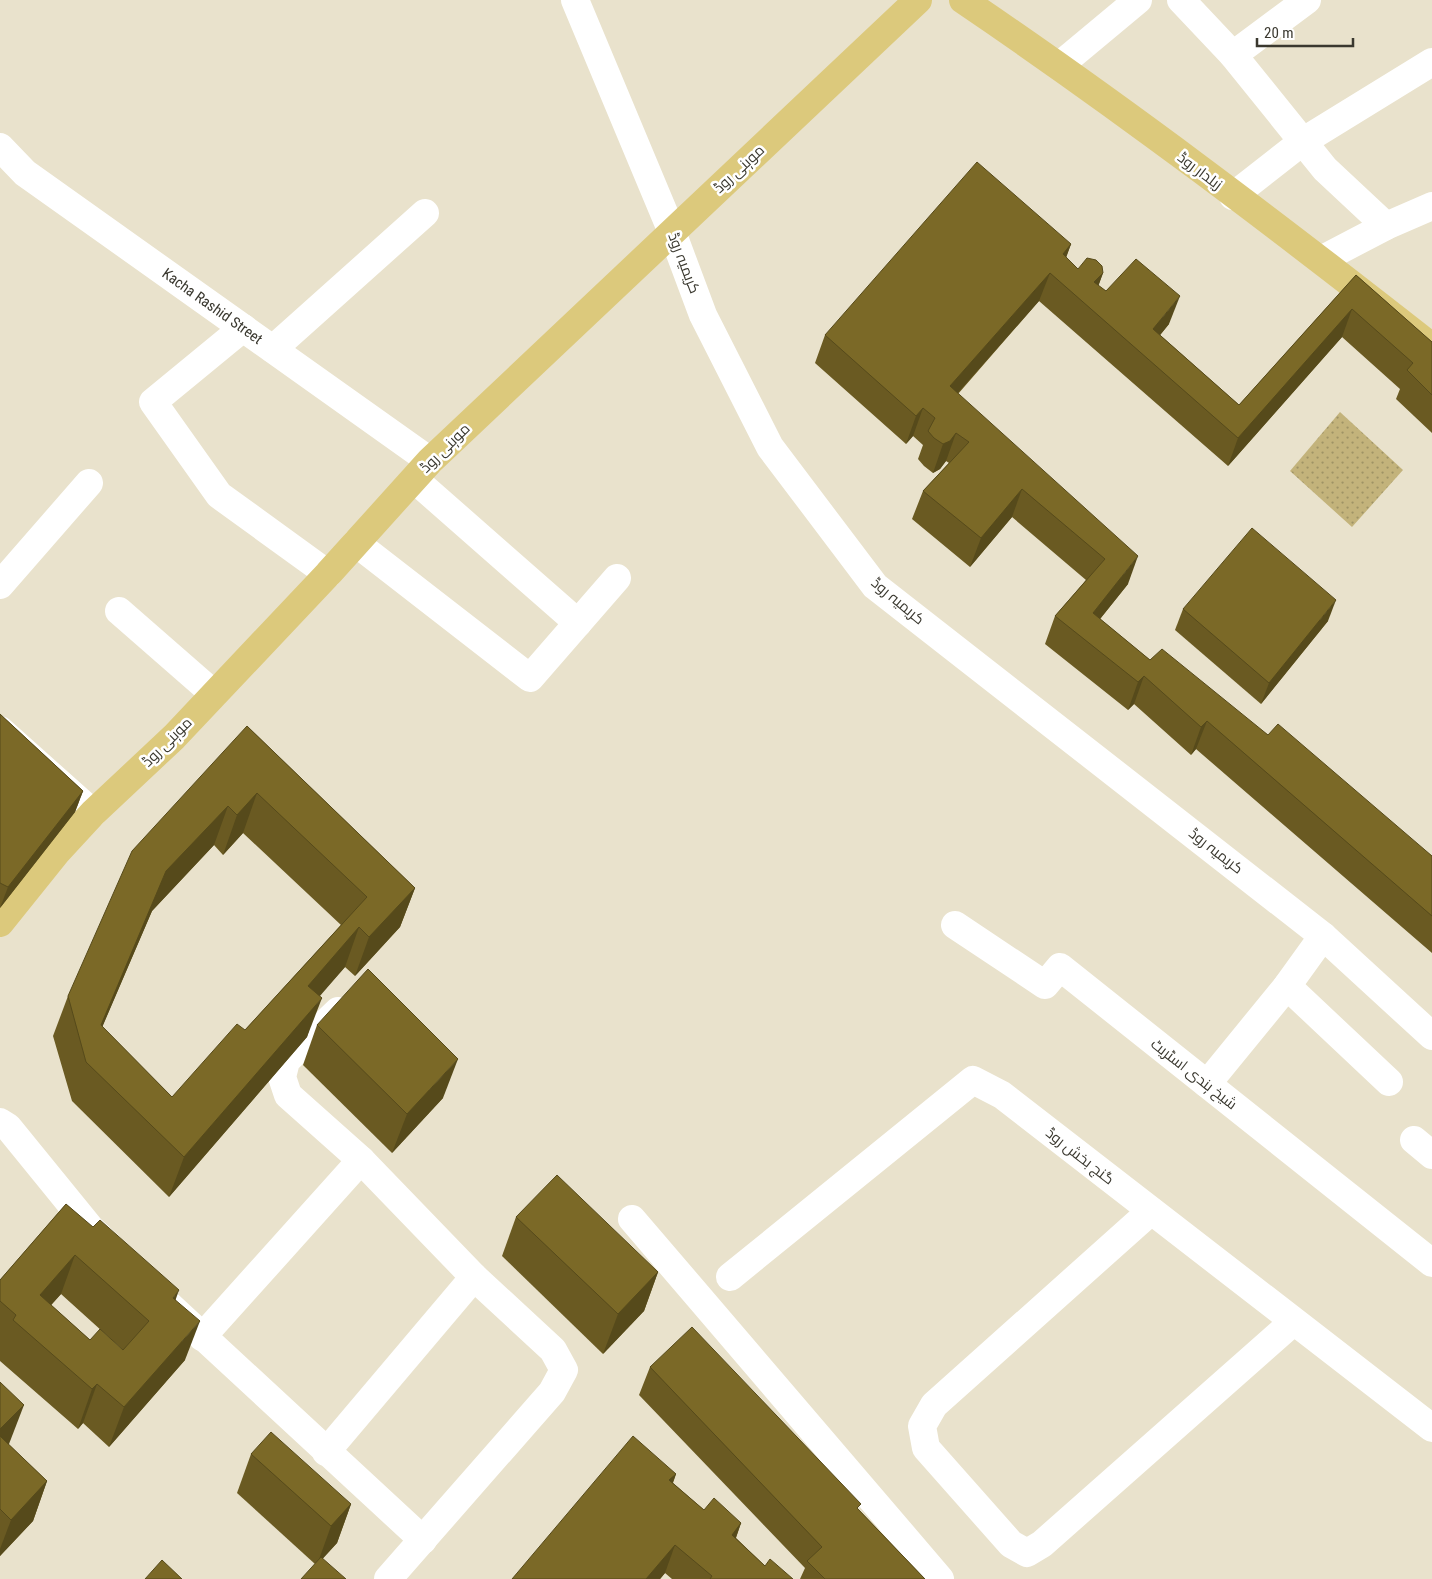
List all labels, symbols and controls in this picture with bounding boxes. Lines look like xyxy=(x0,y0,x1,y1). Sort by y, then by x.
scale bar xyxy=(1257,15,1353,47)
text: 20 m xyxy=(1264,24,1294,42)
street label: موہنی روڈ xyxy=(710,141,769,198)
street label: زیلدار روڈ xyxy=(1174,148,1226,194)
street label: کریمیہ روڈ xyxy=(664,230,704,296)
street label: Kacha Rashid Street xyxy=(159,264,266,348)
street label: موہنی روڈ xyxy=(416,419,474,477)
street label: کریمیہ روڈ xyxy=(868,574,928,628)
street label: موہنی روڈ xyxy=(138,713,196,771)
street label: کریمیہ روڈ xyxy=(1185,824,1247,878)
street label: شیخ ہندی اسٹریٹ xyxy=(1146,1035,1241,1115)
street label: گنج بخش روڈ xyxy=(1041,1124,1118,1190)

